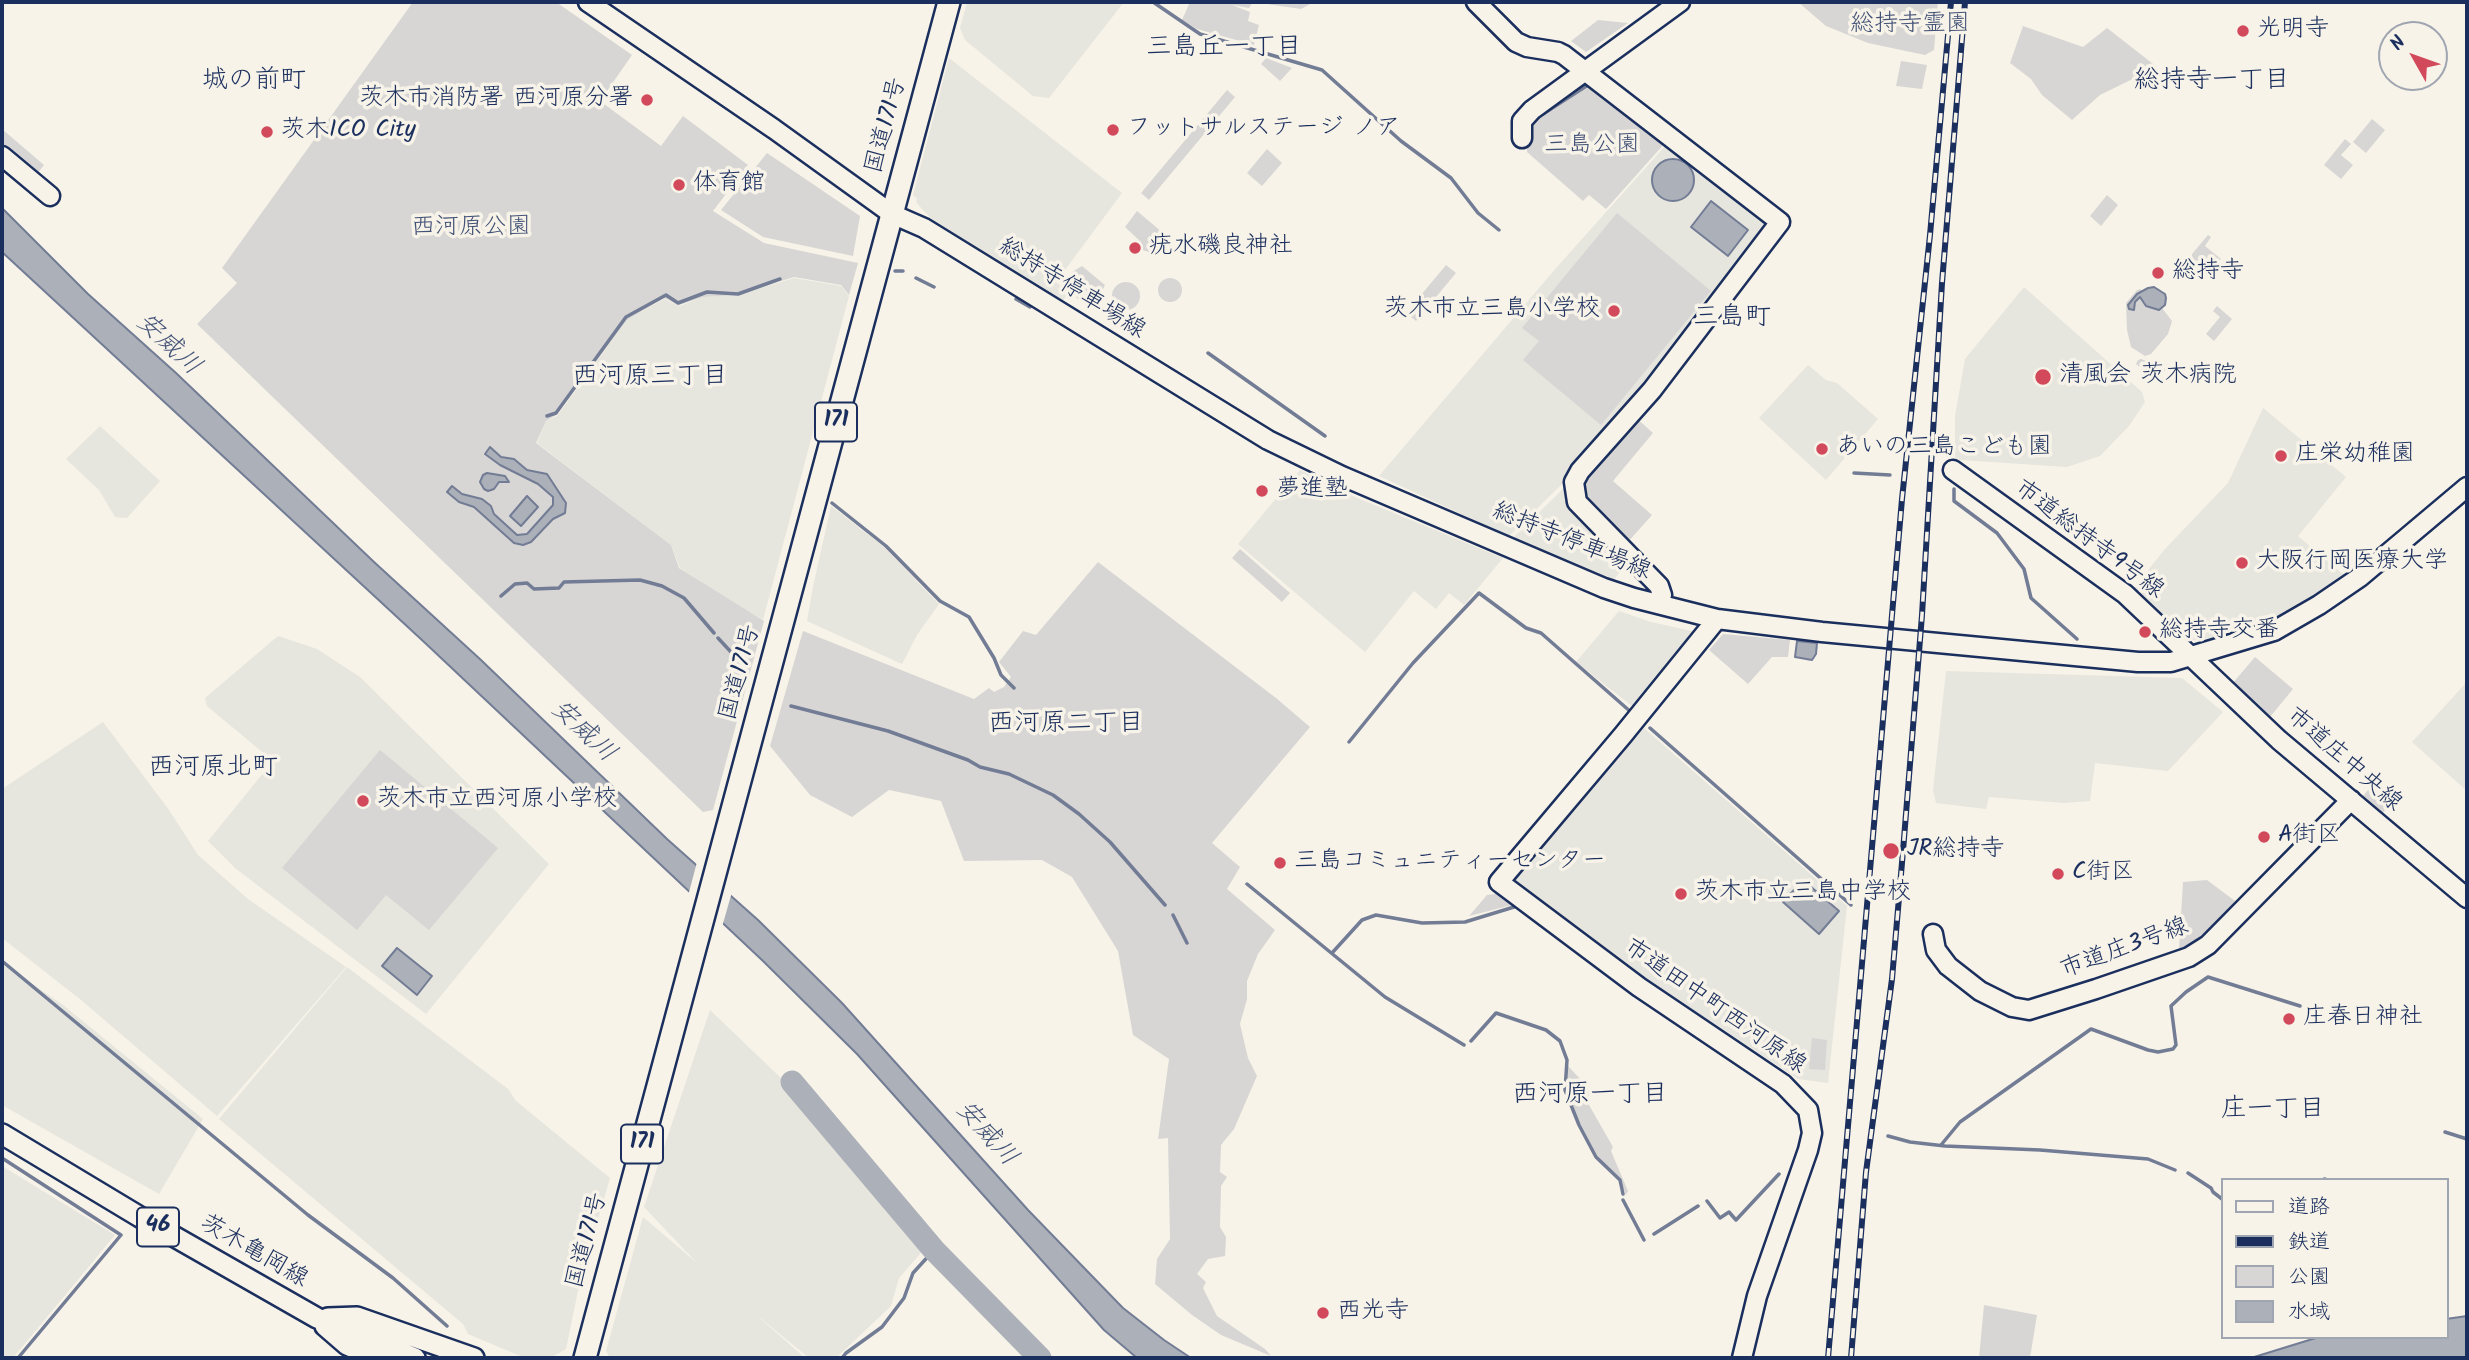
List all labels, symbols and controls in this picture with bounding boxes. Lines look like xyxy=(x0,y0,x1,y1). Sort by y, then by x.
park label: 総持寺霊園 xyxy=(1850,12,1970,40)
place label: 光明寺 xyxy=(2257,17,2329,45)
north arrow xyxy=(2378,21,2448,91)
marker: 光明寺 xyxy=(2235,23,2251,39)
text: N xyxy=(2383,30,2414,58)
district label: 三島丘一丁目 xyxy=(1146,34,1302,66)
district label: 城の前町 xyxy=(202,67,306,99)
district label: 総持寺一丁目 xyxy=(2134,67,2290,99)
street label: 国道171号 xyxy=(861,75,915,177)
place label: 茨木市消防署 西河原分署 xyxy=(359,86,633,114)
marker: 茨木市消防署 西河原分署 xyxy=(639,92,655,108)
place label: フットサルステージ ノア xyxy=(1127,116,1401,144)
place label: 茨木ICO City xyxy=(281,118,416,146)
marker: フットサルステージ ノア xyxy=(1105,122,1121,138)
marker: 茨木ICO City xyxy=(259,124,275,140)
park label: 三島公園 xyxy=(1544,133,1640,161)
place label: 体育館 xyxy=(693,171,765,199)
marker: 体育館 xyxy=(671,177,687,193)
park label: 西河原公園 xyxy=(411,215,531,243)
street label: 総持寺停車場線 xyxy=(992,233,1150,347)
place label: 疣水磯良神社 xyxy=(1149,234,1293,262)
marker: 疣水磯良神社 xyxy=(1127,240,1143,256)
place label: 総持寺 xyxy=(2172,259,2244,287)
marker: 総持寺 xyxy=(2150,265,2166,281)
place label: 茨木市立三島小学校 xyxy=(1384,297,1600,325)
marker: 茨木市立三島小学校 xyxy=(1606,303,1622,319)
district label: 三島町 xyxy=(1693,304,1771,336)
water label: 安威川 xyxy=(128,308,206,384)
district label: 西河原三丁目 xyxy=(572,363,728,395)
place label: 清風会 茨木病院 xyxy=(2059,363,2237,391)
marker: 清風会 茨木病院 xyxy=(2033,367,2053,387)
road number: 171 xyxy=(815,402,857,442)
place label: あいの三島こども園 xyxy=(1836,435,2052,463)
marker: あいの三島こども園 xyxy=(1814,441,1830,457)
place label: 庄栄幼稚園 xyxy=(2295,442,2415,470)
marker: 庄栄幼稚園 xyxy=(2273,448,2289,464)
street label: 市道総持寺9号線 xyxy=(2008,475,2168,607)
place label: 夢進塾 xyxy=(1276,477,1348,505)
marker: 夢進塾 xyxy=(1254,483,1270,499)
street label: 総持寺停車場線 xyxy=(1488,498,1654,588)
place label: 大阪行岡医療大学 xyxy=(2256,549,2448,577)
marker: 大阪行岡医療大学 xyxy=(2234,555,2250,571)
place label: 総持寺交番 xyxy=(2159,618,2279,646)
street label: 国道171号 xyxy=(715,622,769,724)
marker: 総持寺交番 xyxy=(2137,624,2153,640)
water label: 安威川 xyxy=(543,695,621,771)
street label: 市道庄中央線 xyxy=(2279,703,2407,819)
district label: 西河原二丁目 xyxy=(988,710,1144,742)
district label: 西河原北町 xyxy=(148,754,278,786)
place label: 茨木市立西河原小学校 xyxy=(377,787,617,815)
marker: 茨木市立西河原小学校 xyxy=(355,793,371,809)
place label: A街区 xyxy=(2278,823,2341,851)
marker: A街区 xyxy=(2256,829,2272,845)
place label: JR総持寺 xyxy=(1907,837,2004,865)
marker: JR総持寺 xyxy=(1881,841,1901,861)
place label: 三島コミュニティーセンター xyxy=(1294,849,1606,877)
marker: 三島コミュニティーセンター xyxy=(1272,855,1288,871)
place label: C街区 xyxy=(2072,860,2134,888)
marker: C街区 xyxy=(2050,866,2066,882)
place label: 茨木市立三島中学校 xyxy=(1695,880,1911,908)
marker: 茨木市立三島中学校 xyxy=(1673,886,1689,902)
street label: 市道庄3号線 xyxy=(2057,914,2193,986)
street label: 市道田中町西河原線 xyxy=(1617,934,1811,1082)
place label: 庄春日神社 xyxy=(2303,1005,2423,1033)
marker: 庄春日神社 xyxy=(2281,1011,2297,1027)
district label: 西河原一丁目 xyxy=(1512,1081,1668,1113)
water label: 安威川 xyxy=(947,1096,1023,1174)
district label: 庄一丁目 xyxy=(2221,1096,2325,1128)
road number: 171 xyxy=(621,1124,663,1163)
legend xyxy=(2220,1178,2448,1339)
street label: 国道171号 xyxy=(562,1190,616,1292)
text: 道路 xyxy=(2288,1191,2330,1224)
road number: 46 xyxy=(137,1208,179,1246)
street label: 茨木亀岡線 xyxy=(194,1211,312,1295)
text: 鉄道 xyxy=(2288,1226,2330,1259)
text: 公園 xyxy=(2288,1261,2330,1294)
text: 水域 xyxy=(2288,1296,2330,1329)
place label: 西光寺 xyxy=(1337,1299,1409,1327)
marker: 西光寺 xyxy=(1315,1305,1331,1321)

